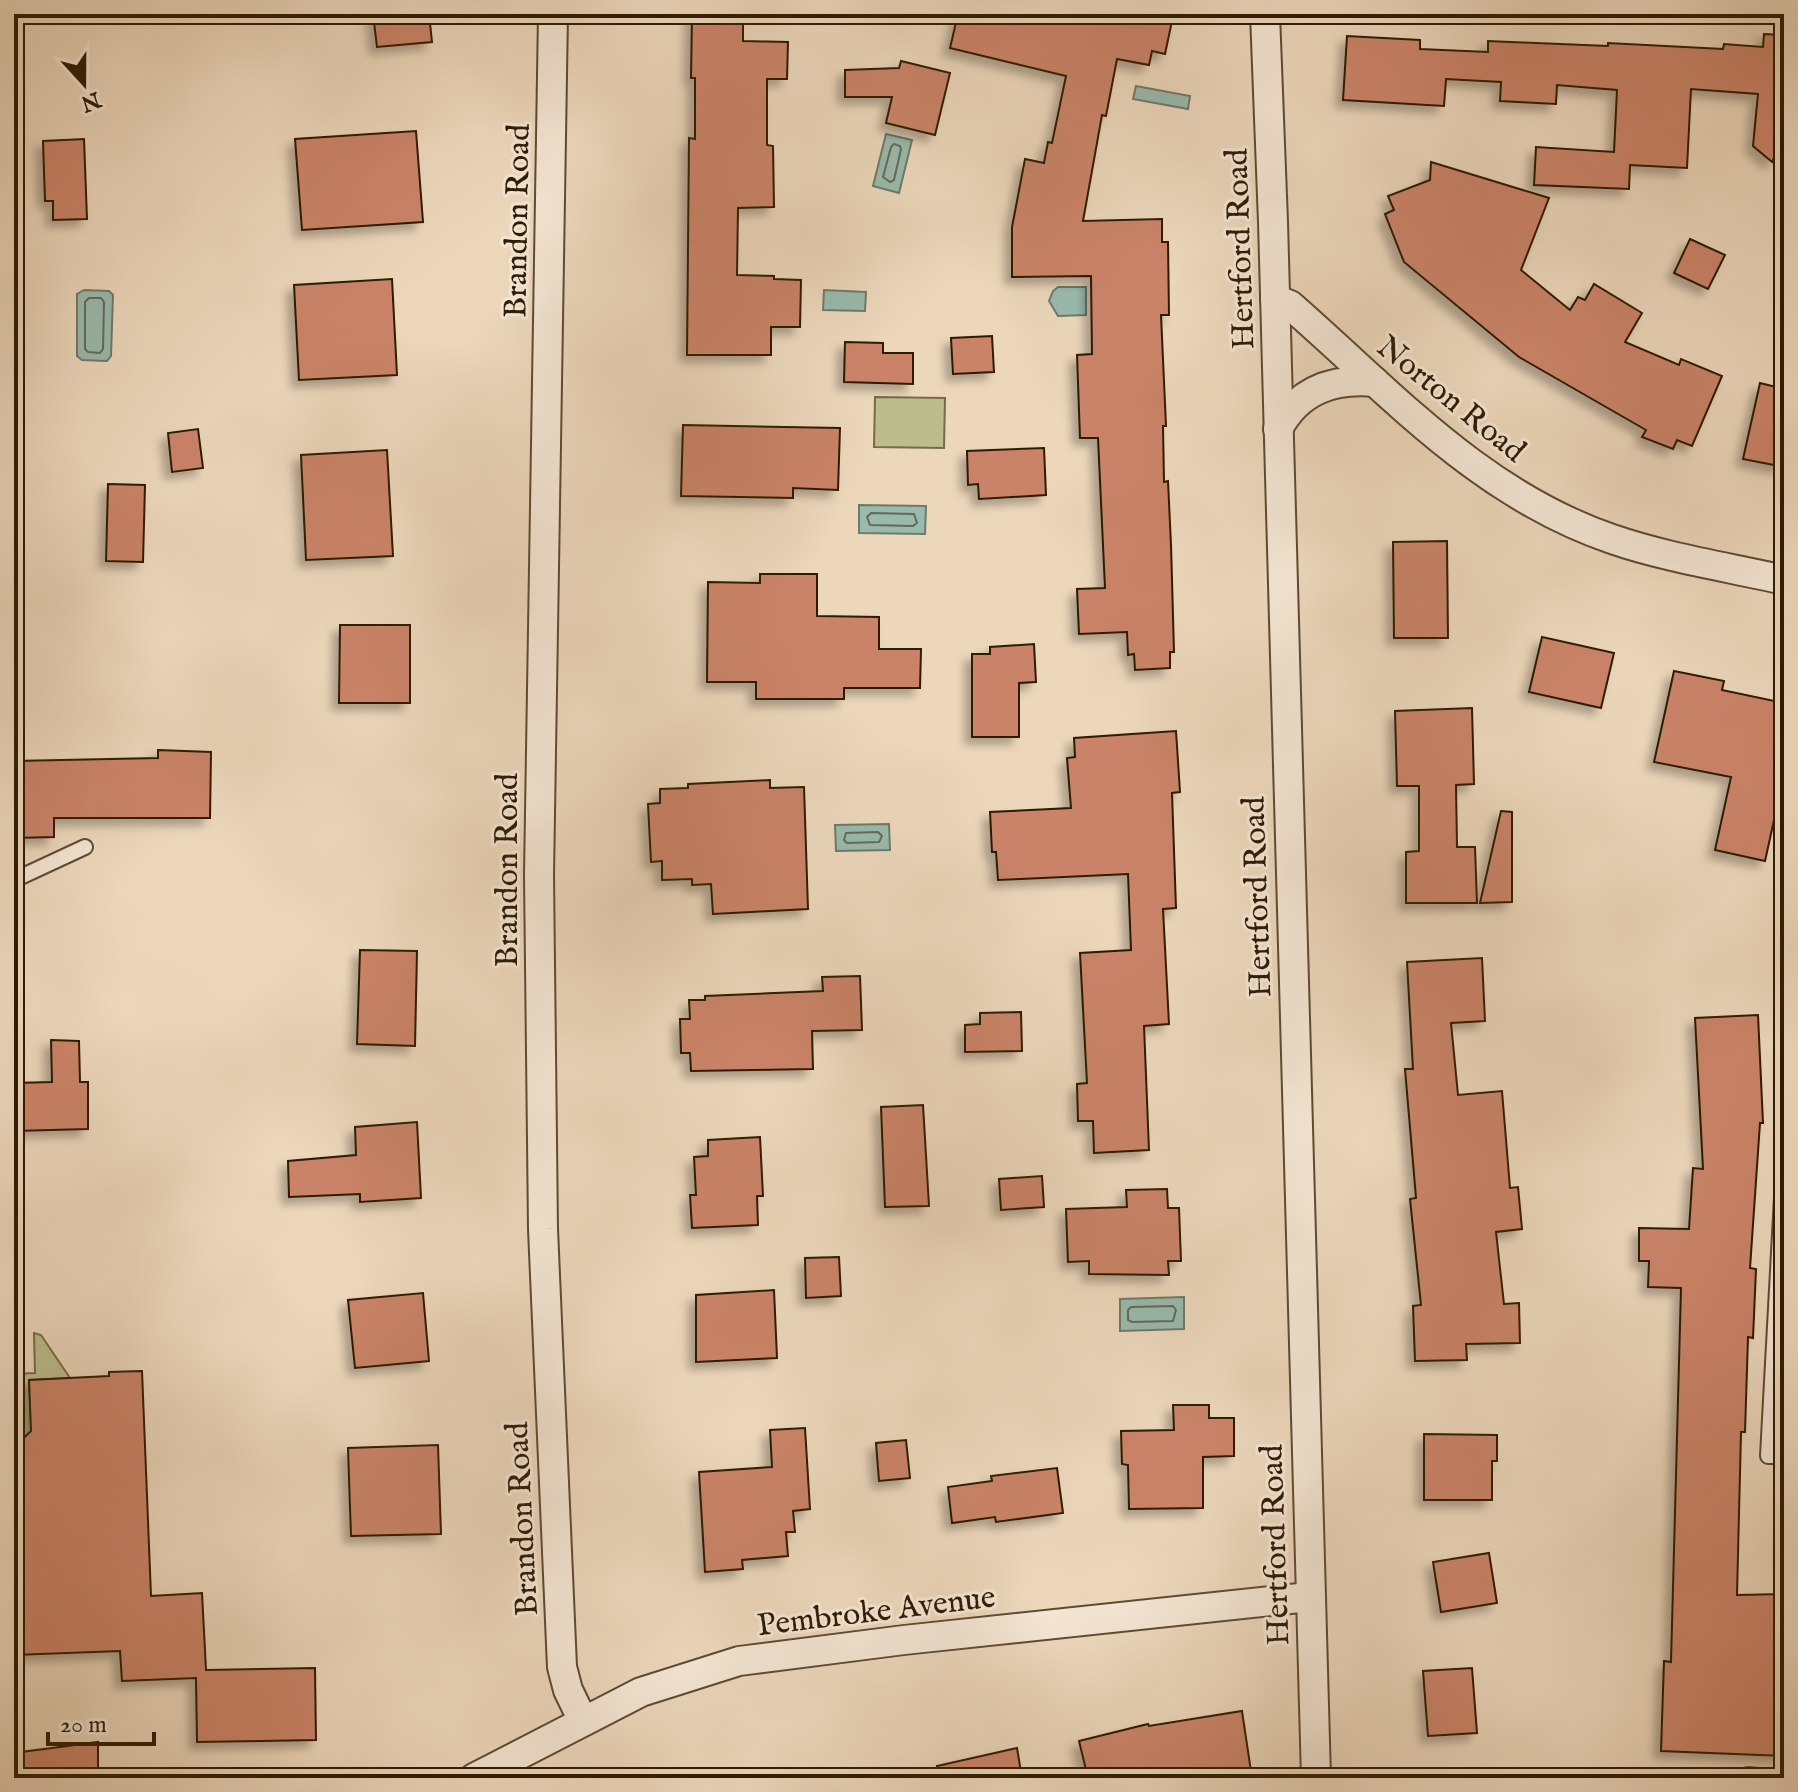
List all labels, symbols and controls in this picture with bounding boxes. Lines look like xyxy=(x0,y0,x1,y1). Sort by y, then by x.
north arrow xyxy=(44,44,124,124)
text: N xyxy=(77,84,105,117)
street label: Brandon Road xyxy=(496,123,541,319)
street label: Hertford Road xyxy=(1217,147,1265,350)
street label: Norton Road xyxy=(1368,327,1534,473)
street label: Brandon Road xyxy=(488,772,529,967)
street label: Hertford Road xyxy=(1234,795,1282,998)
street label: Brandon Road xyxy=(498,1420,549,1617)
street label: Hertford Road xyxy=(1252,1443,1300,1646)
street label: Pembroke Avenue xyxy=(755,1578,998,1647)
scale bar xyxy=(48,1696,154,1746)
text: 20 m xyxy=(60,1710,107,1741)

